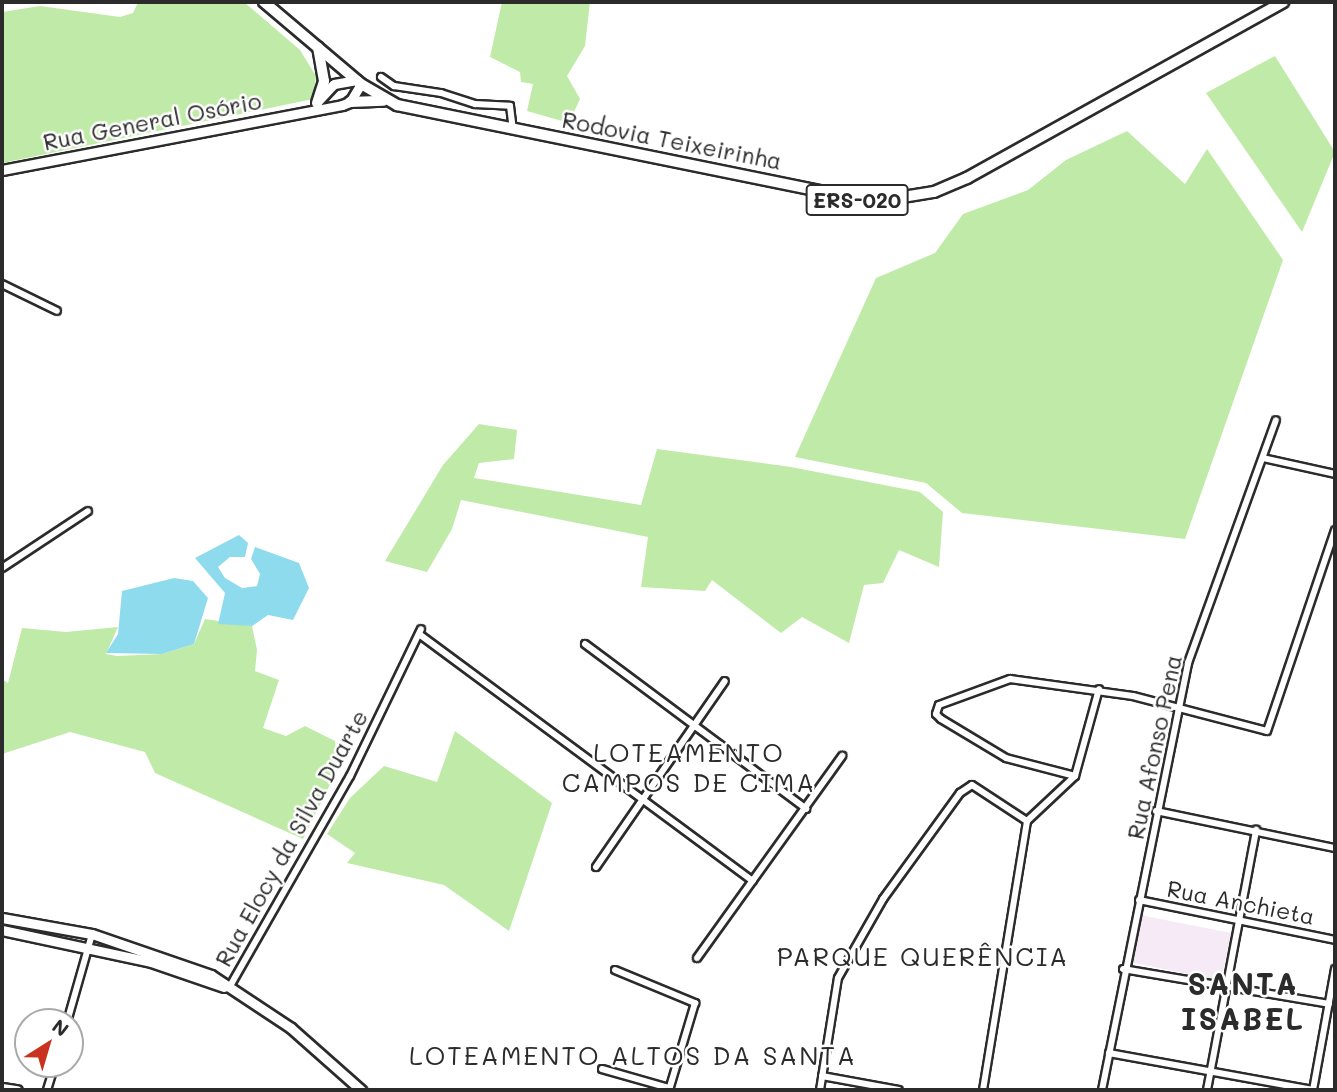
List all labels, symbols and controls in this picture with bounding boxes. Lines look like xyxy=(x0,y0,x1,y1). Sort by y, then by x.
street label: Rua General Osório xyxy=(41,86,263,156)
street label: Rodovia Teixeirinha xyxy=(560,105,784,175)
road number: ERS-020 xyxy=(804,182,910,218)
street label: Rua Afonso Pena xyxy=(1121,652,1187,842)
street label: Rua Elocy da Silva Duarte xyxy=(209,705,373,971)
district label: LOTEAMENTO CAMPOS DE CIMA xyxy=(564,737,814,798)
street label: Rua Anchieta xyxy=(1165,874,1317,930)
district label: PARQUE QUERÊNCIA xyxy=(779,941,1067,973)
district label: SANTA ISABEL xyxy=(1182,965,1304,1036)
north arrow xyxy=(14,1008,84,1078)
text: N xyxy=(47,1013,74,1042)
district label: LOTEAMENTO ALTOS DA SANTA xyxy=(412,1040,854,1072)

